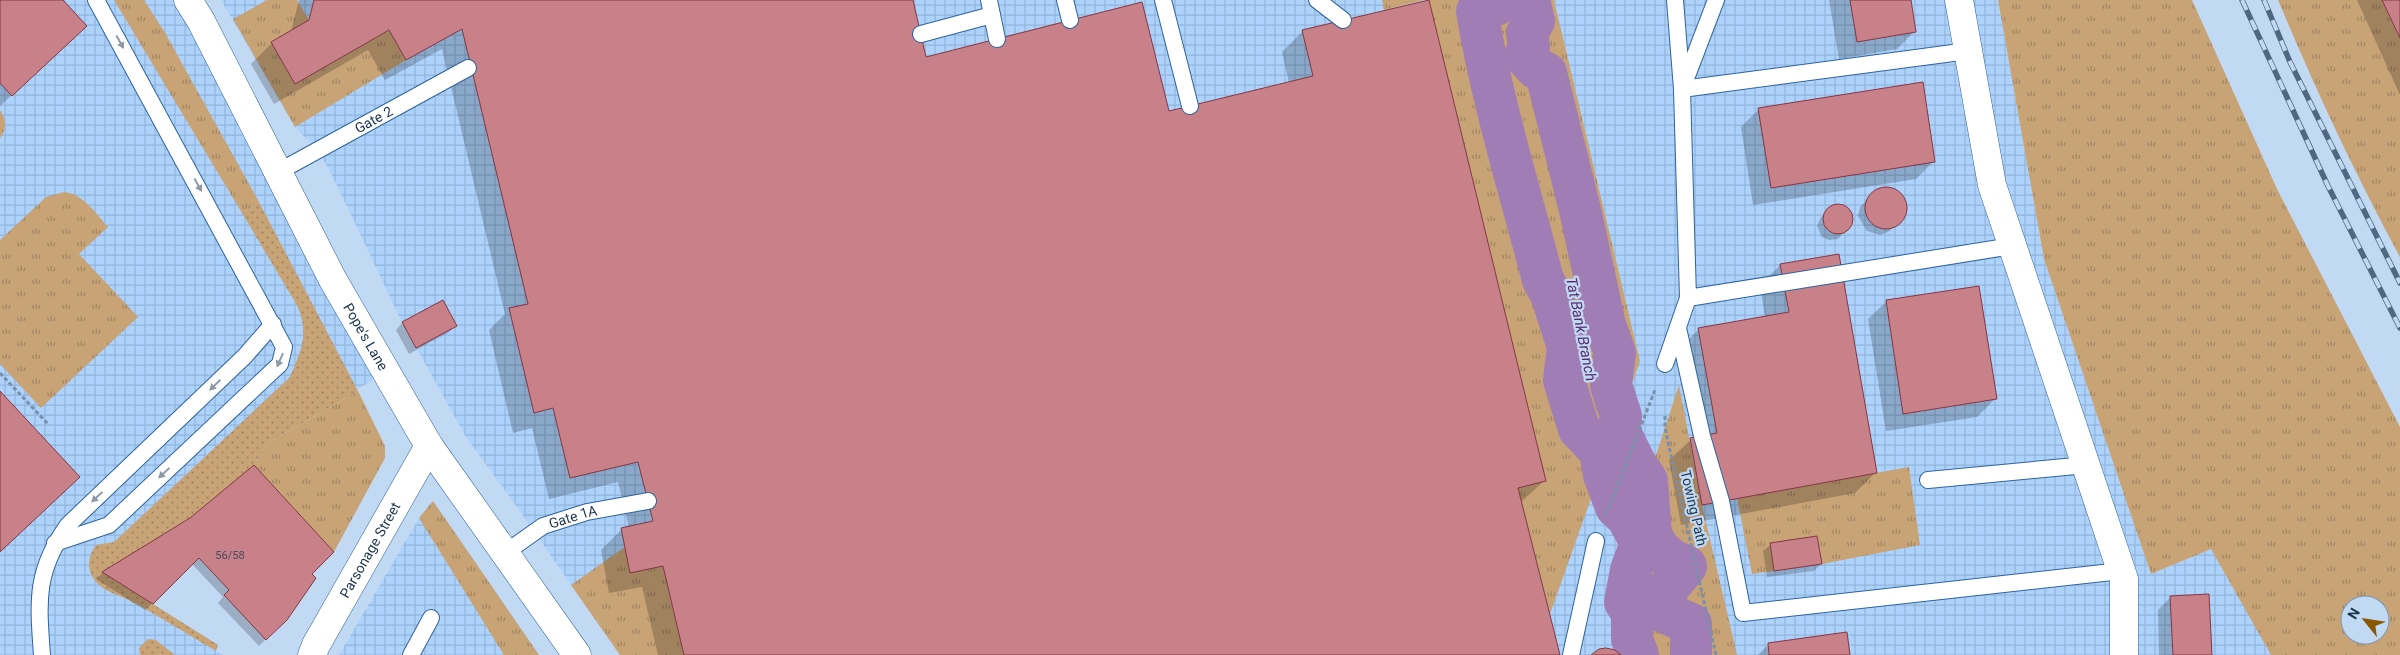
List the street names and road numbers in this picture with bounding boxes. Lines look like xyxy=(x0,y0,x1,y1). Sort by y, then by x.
street label: Gate 2 xyxy=(352,103,395,136)
street label: Pope's Lane xyxy=(340,300,392,373)
street label: Towing Path xyxy=(1678,469,1710,547)
street label: Parsonage Street xyxy=(336,499,404,601)
street label: Gate 1A xyxy=(547,502,598,532)

